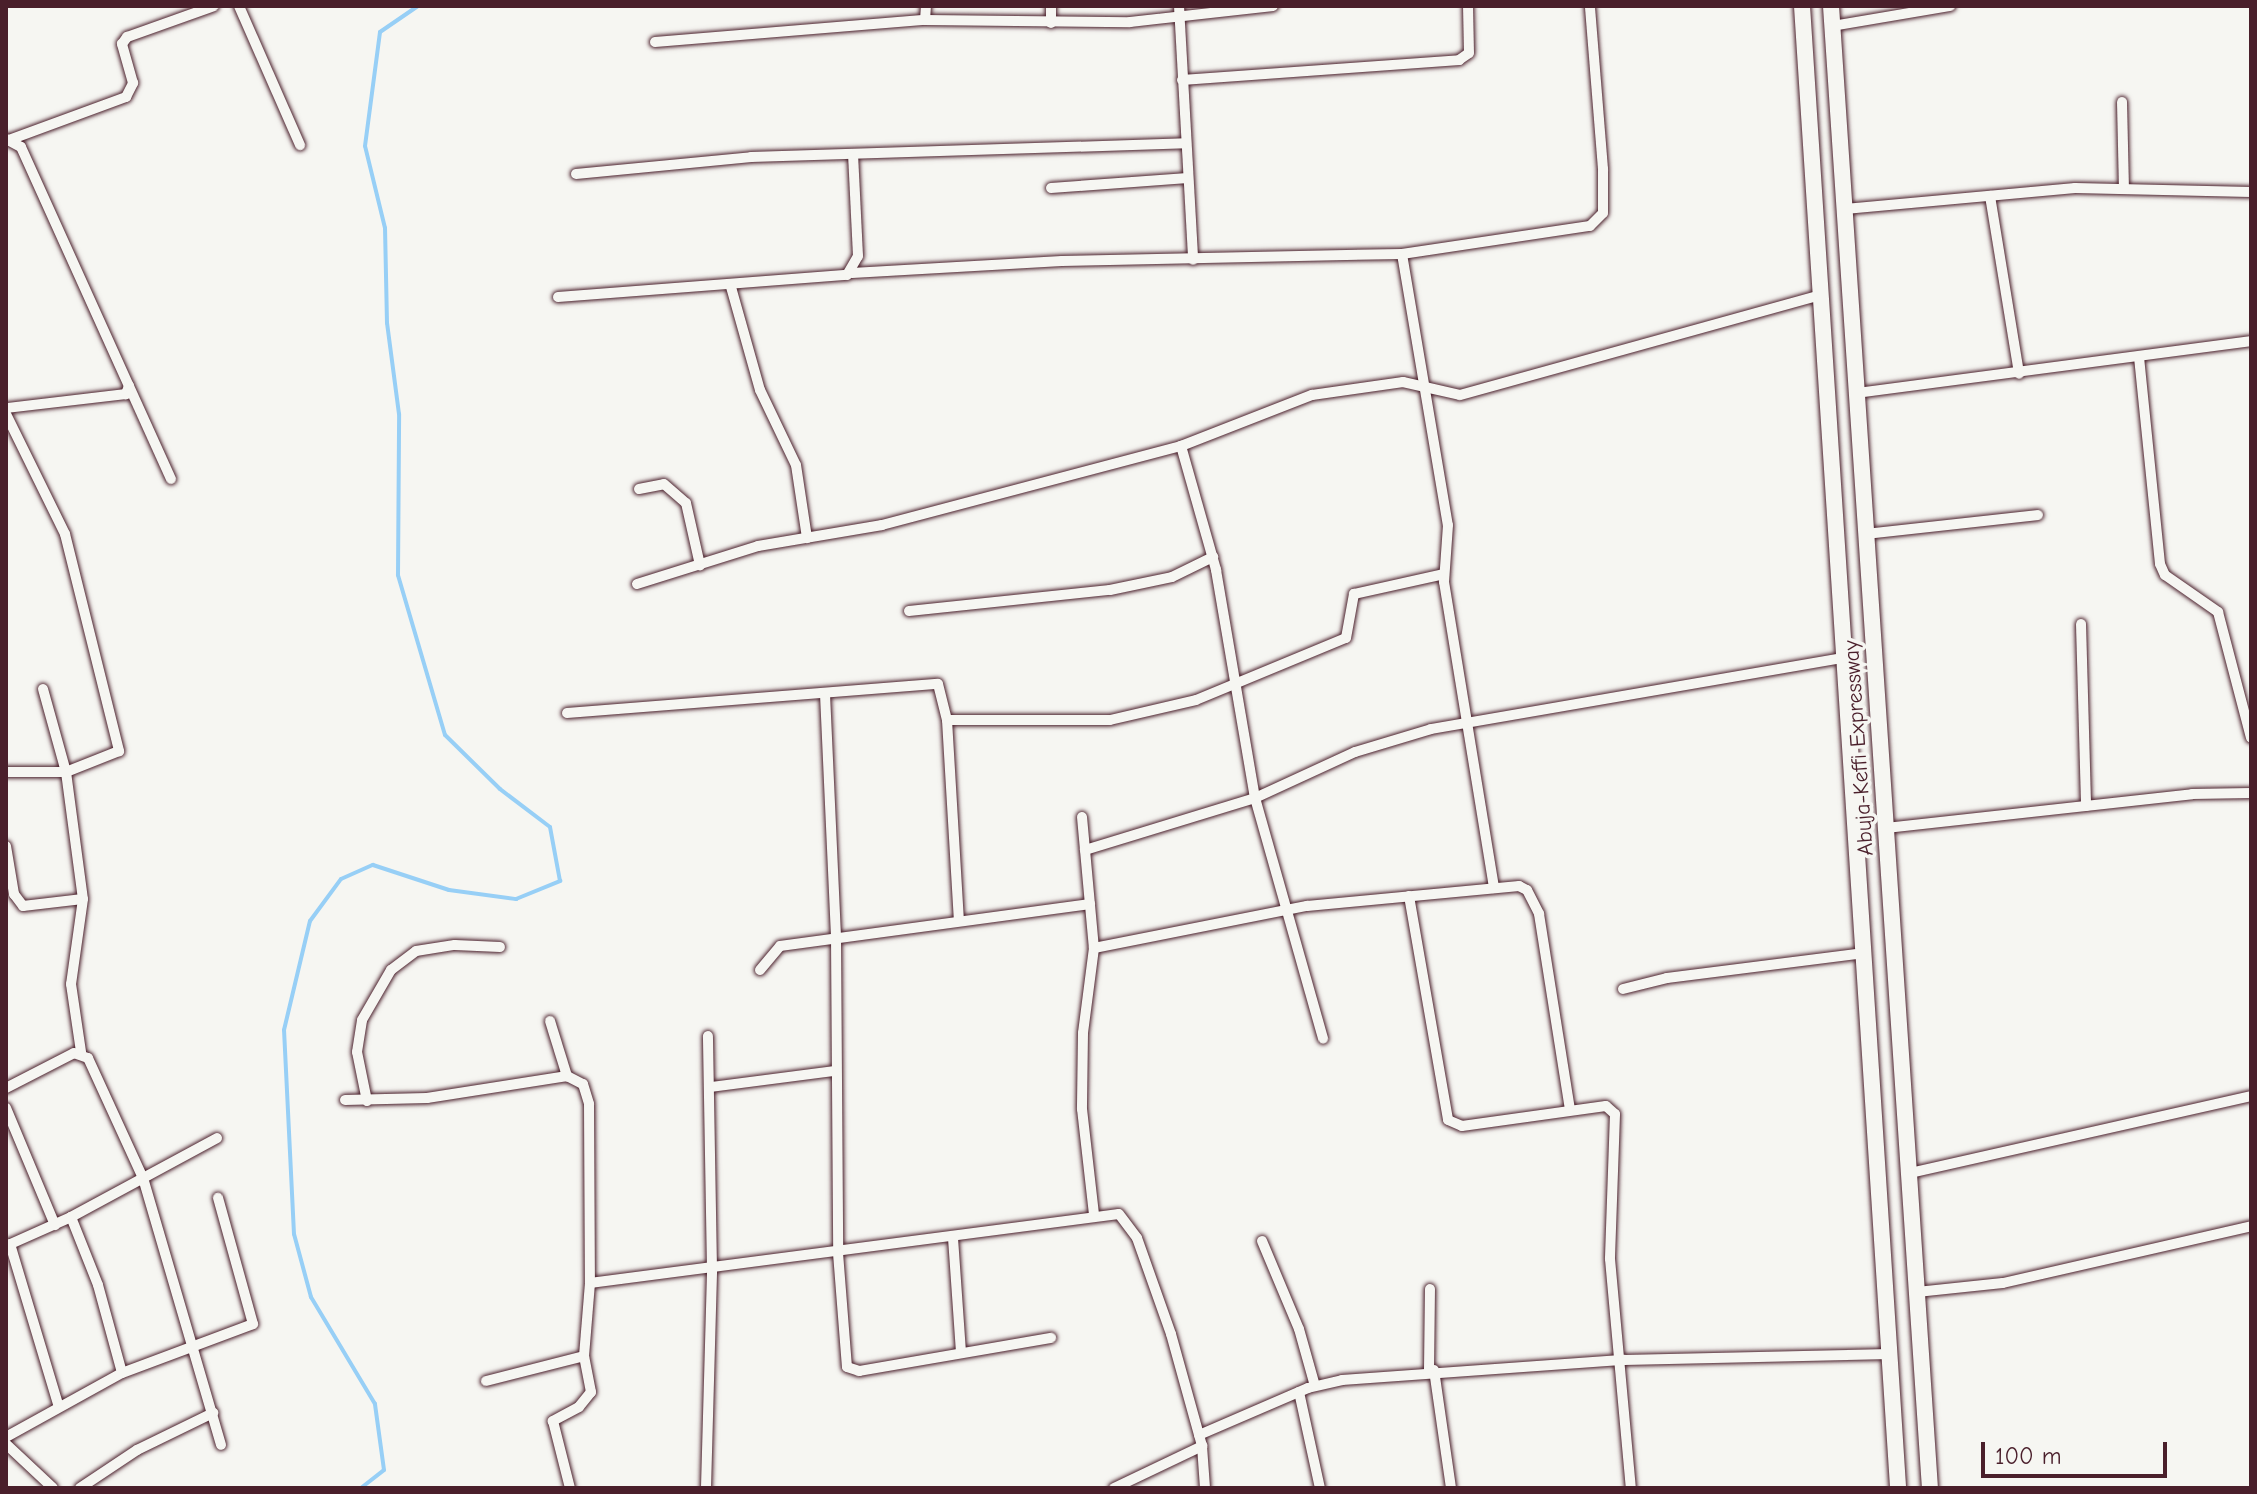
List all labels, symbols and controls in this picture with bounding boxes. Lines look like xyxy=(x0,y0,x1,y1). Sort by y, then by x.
street label: Abuja-Keffi Expressway xyxy=(1838,639,1880,857)
scale bar xyxy=(1985,1426,2171,1476)
text: 100 m xyxy=(1995,1442,2062,1470)

